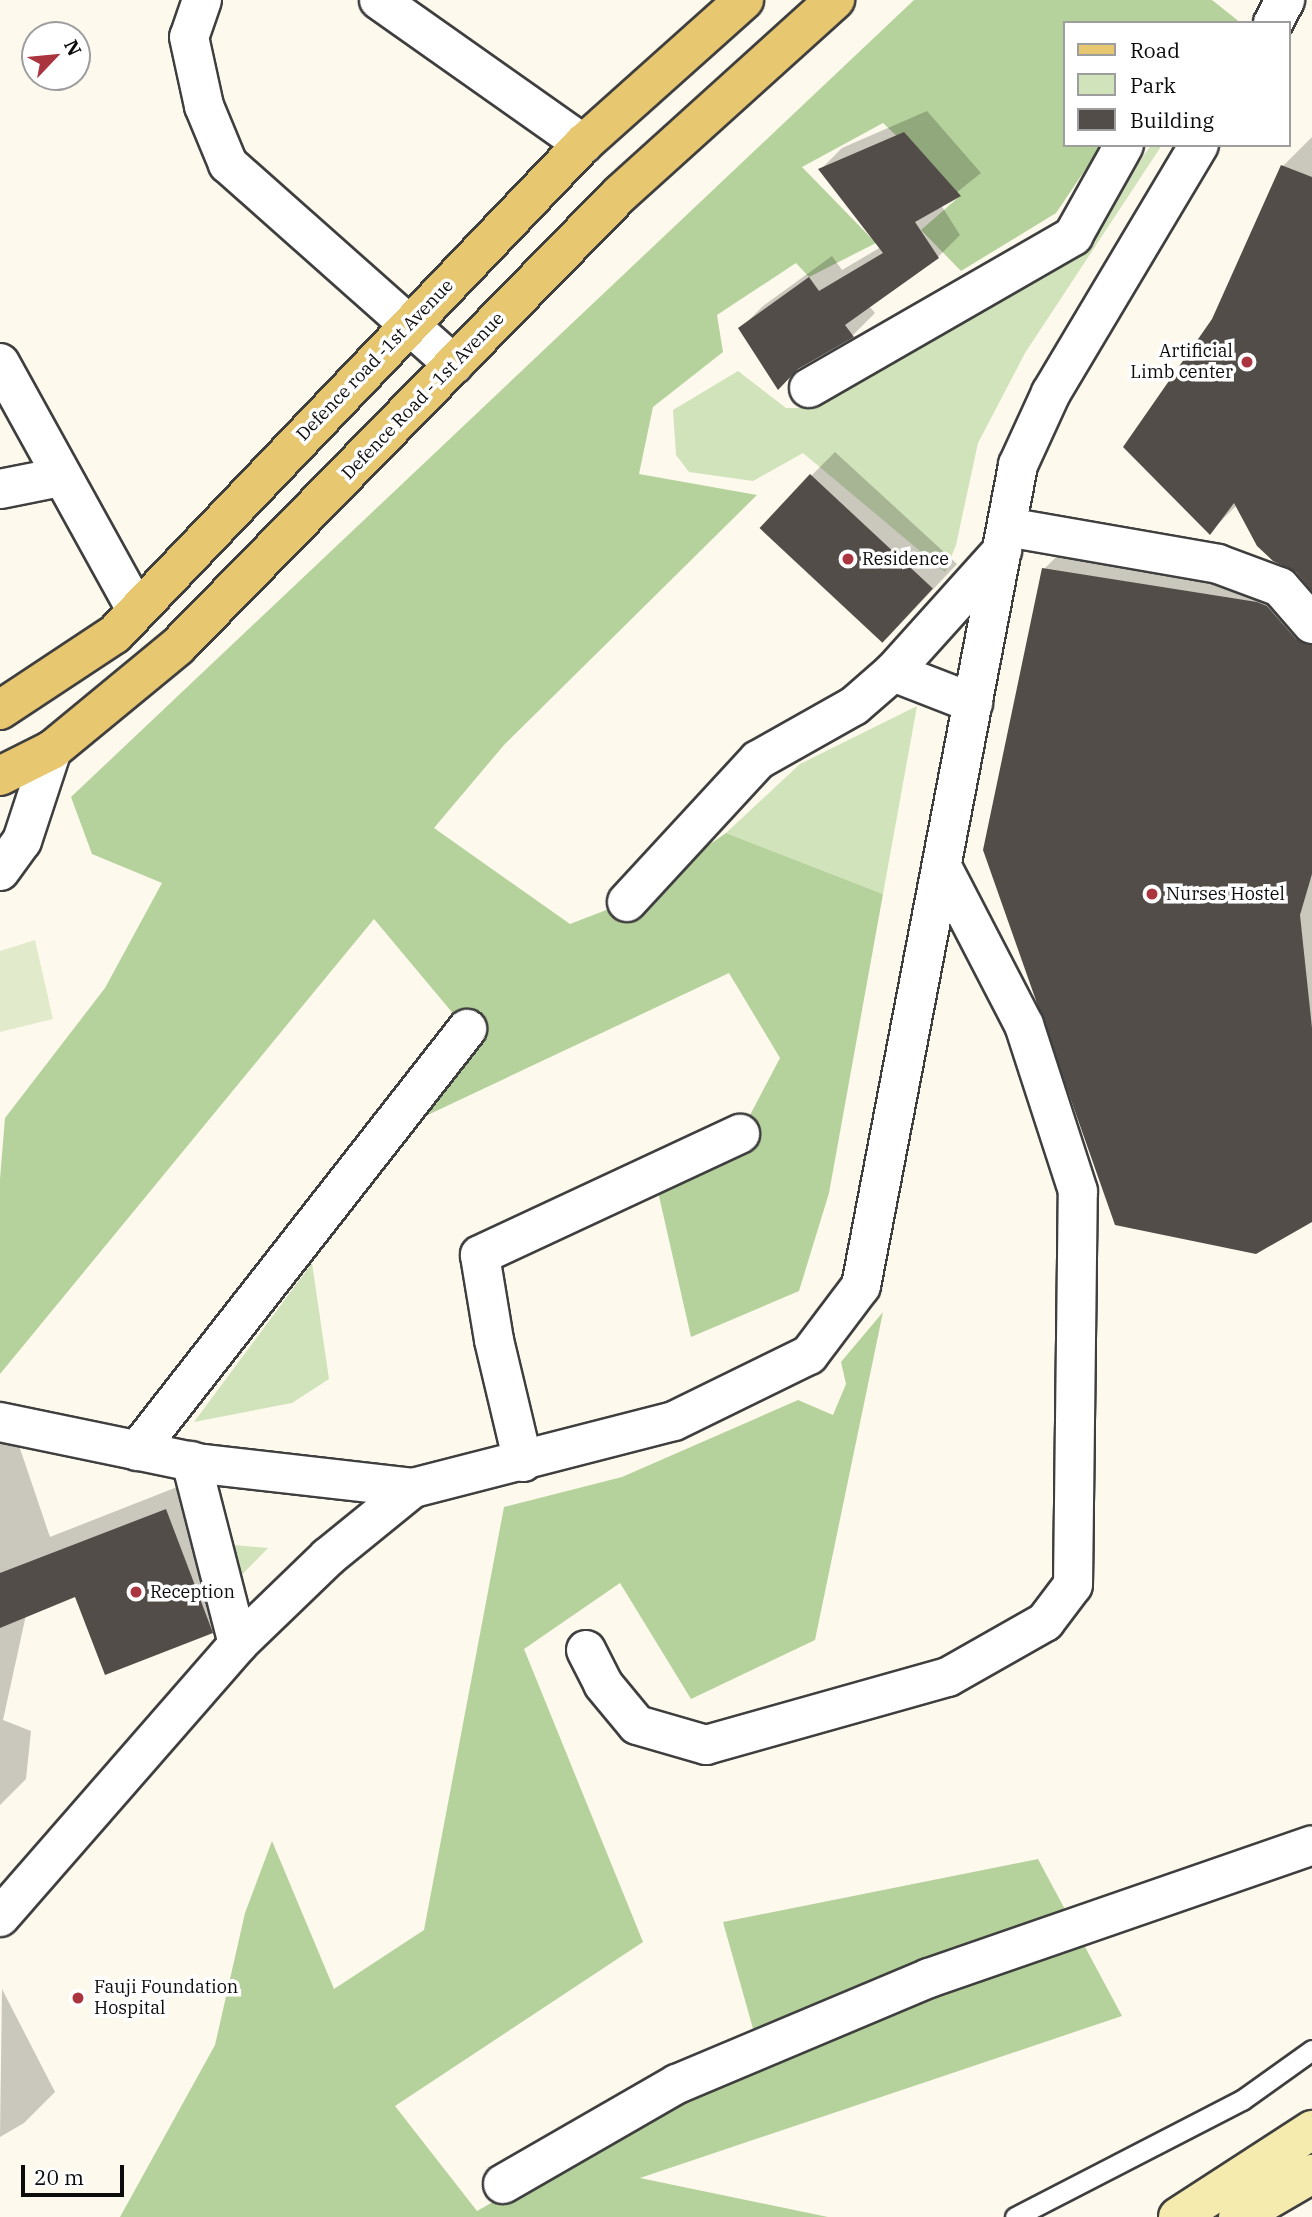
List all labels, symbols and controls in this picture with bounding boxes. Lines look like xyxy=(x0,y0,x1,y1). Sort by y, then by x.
north arrow xyxy=(21,21,91,91)
legend xyxy=(1064,21,1291,147)
text: N xyxy=(59,36,87,60)
text: Road xyxy=(1130,36,1180,64)
text: Park xyxy=(1130,71,1176,99)
text: Building xyxy=(1130,106,1214,134)
street label: Defence road -1st Avenue xyxy=(292,275,458,445)
street label: Defence Road - 1st Avenue xyxy=(337,308,509,484)
place label: Artificial Limb center xyxy=(1130,341,1233,384)
marker: Artificial Limb center xyxy=(1239,354,1255,370)
place label: Residence xyxy=(862,548,949,570)
marker: Residence xyxy=(840,551,856,567)
place label: Nurses Hostel xyxy=(1166,883,1285,905)
marker: Nurses Hostel xyxy=(1144,886,1160,902)
place label: Reception xyxy=(150,1581,235,1603)
marker: Reception xyxy=(128,1584,144,1600)
place label: Fauji Foundation Hospital xyxy=(94,1977,238,2020)
marker: Fauji Foundation Hospital xyxy=(68,1988,88,2008)
scale bar xyxy=(24,2150,128,2194)
text: 20 m xyxy=(34,2163,84,2191)

